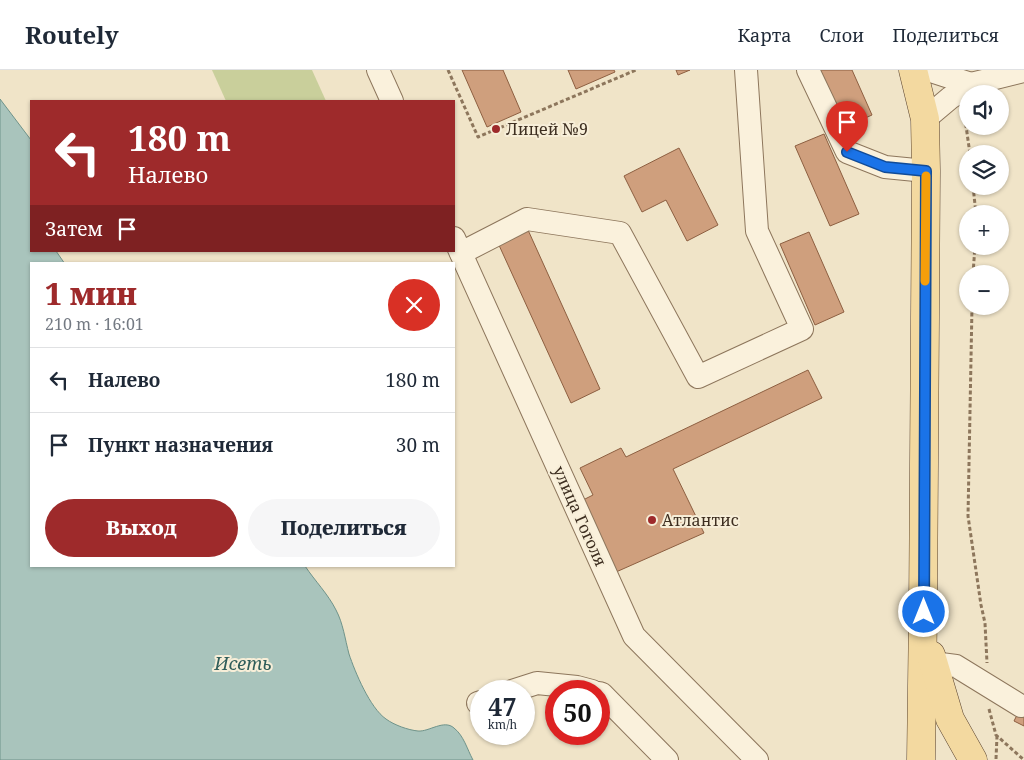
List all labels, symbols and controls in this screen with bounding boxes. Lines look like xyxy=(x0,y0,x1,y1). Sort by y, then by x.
text: Routely xyxy=(25,18,119,51)
text: Карта xyxy=(737,23,792,47)
text: Слои xyxy=(820,23,864,47)
text: Поделиться xyxy=(892,23,999,47)
map controls xyxy=(959,85,1009,315)
button: sound xyxy=(959,85,1009,135)
pin xyxy=(826,101,868,152)
icon: arrive xyxy=(833,108,861,136)
text: 180 m xyxy=(128,114,231,161)
place label: Лицей №9 xyxy=(506,118,588,140)
icon: left xyxy=(45,120,110,185)
marker: Лицей №9 xyxy=(490,123,502,135)
button: layers xyxy=(959,145,1009,195)
text: Налево xyxy=(128,159,208,189)
button: + xyxy=(959,205,1009,255)
icon: arrive xyxy=(113,215,141,243)
text: Затем xyxy=(45,216,103,242)
button: − xyxy=(959,265,1009,315)
text: 1 мин xyxy=(45,273,137,314)
button: close xyxy=(388,279,440,331)
text: 210 m · 16:01 xyxy=(45,313,144,335)
icon: left xyxy=(45,366,73,394)
text: Налево xyxy=(88,367,160,393)
text: 180 m xyxy=(385,367,440,393)
icon: arrive xyxy=(45,431,73,459)
text: Пункт назначения xyxy=(88,432,273,458)
text: 30 m xyxy=(396,432,440,458)
street label: улица Гоголя xyxy=(548,462,612,570)
button: Выход xyxy=(45,499,238,557)
button: Поделиться xyxy=(248,499,440,557)
place label: Атлантис xyxy=(662,509,739,531)
marker: Атлантис xyxy=(646,514,658,526)
position arrow xyxy=(897,585,949,637)
water label: Исеть xyxy=(213,651,272,675)
speed limit sign: 50 xyxy=(545,680,610,745)
text: 47 xyxy=(488,689,517,723)
text: km/h xyxy=(488,716,517,733)

